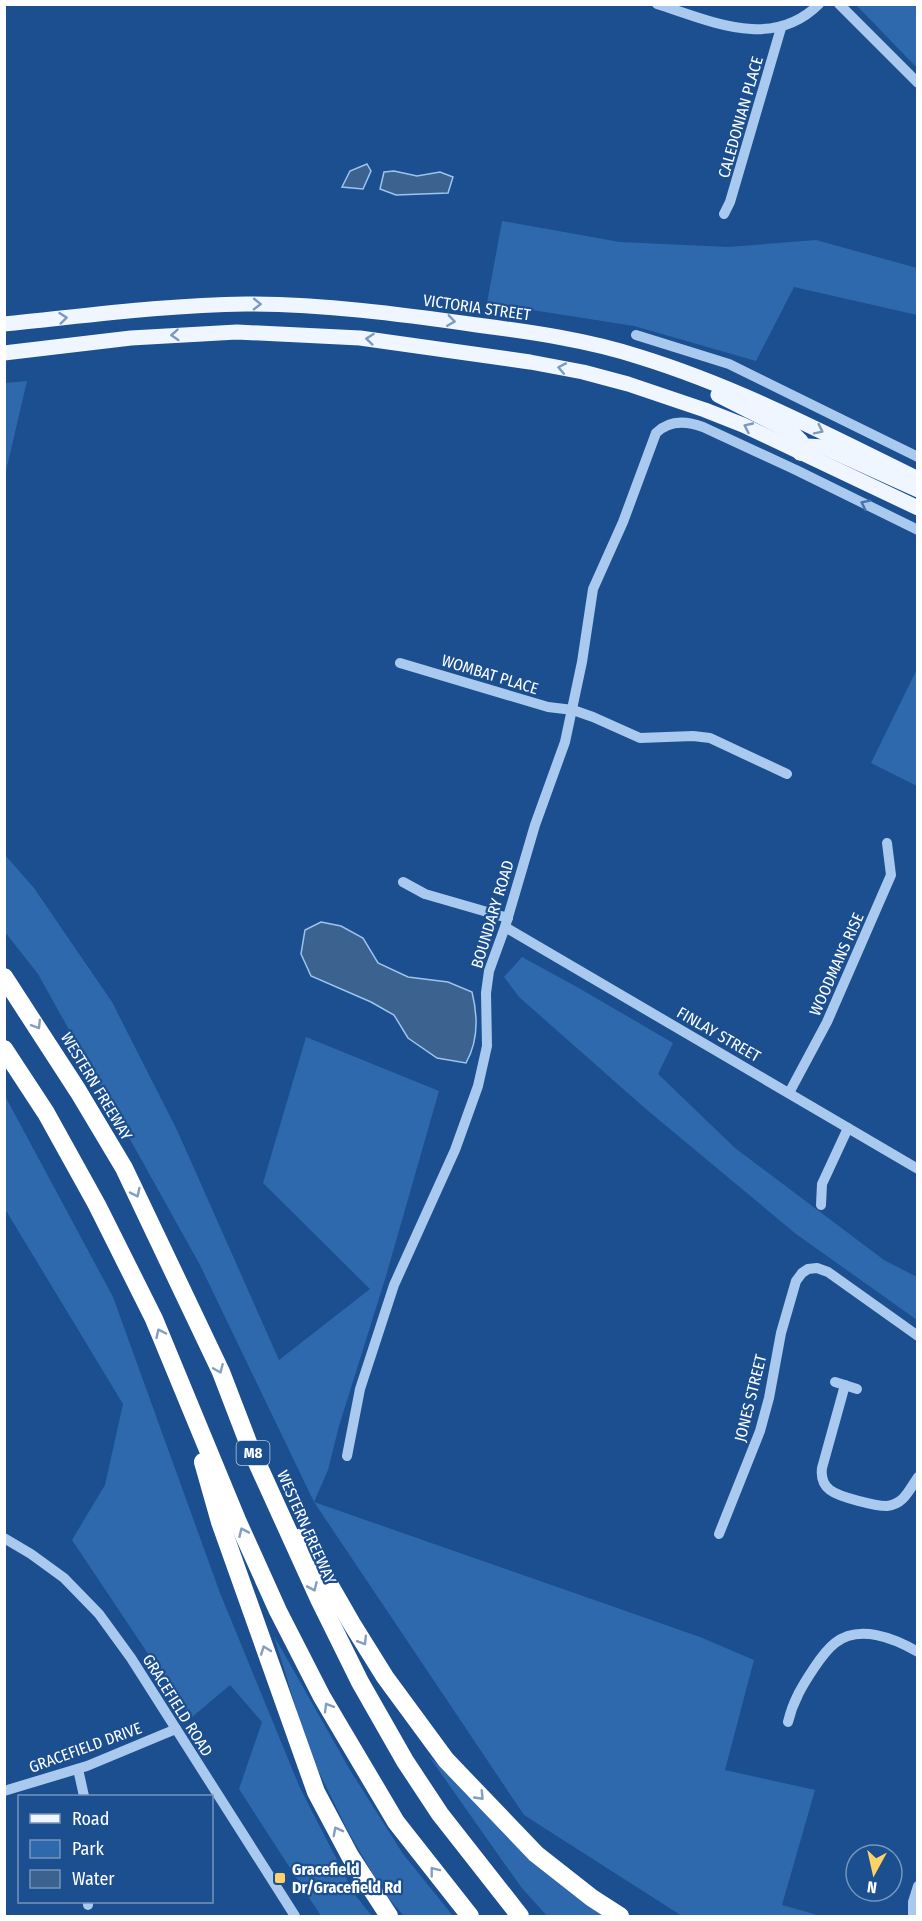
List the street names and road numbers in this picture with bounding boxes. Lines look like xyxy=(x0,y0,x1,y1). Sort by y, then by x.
street label: CALEDONIAN PLACE xyxy=(714,54,767,180)
street label: VICTORIA STREET xyxy=(422,291,533,325)
street label: WOMBAT PLACE xyxy=(439,651,540,698)
street label: BOUNDARY ROAD xyxy=(467,858,518,970)
street label: WOODMANS RISE xyxy=(805,910,868,1019)
street label: FINLAY STREET xyxy=(674,1003,764,1066)
street label: WESTERN FREEWAY xyxy=(57,1029,136,1144)
street label: JONES STREET xyxy=(730,1352,771,1444)
road number: M8 xyxy=(236,1441,270,1465)
street label: WESTERN FREEWAY xyxy=(273,1467,340,1587)
street label: GRACEFIELD ROAD xyxy=(139,1651,217,1760)
street label: GRACEFIELD DRIVE xyxy=(26,1718,144,1777)

